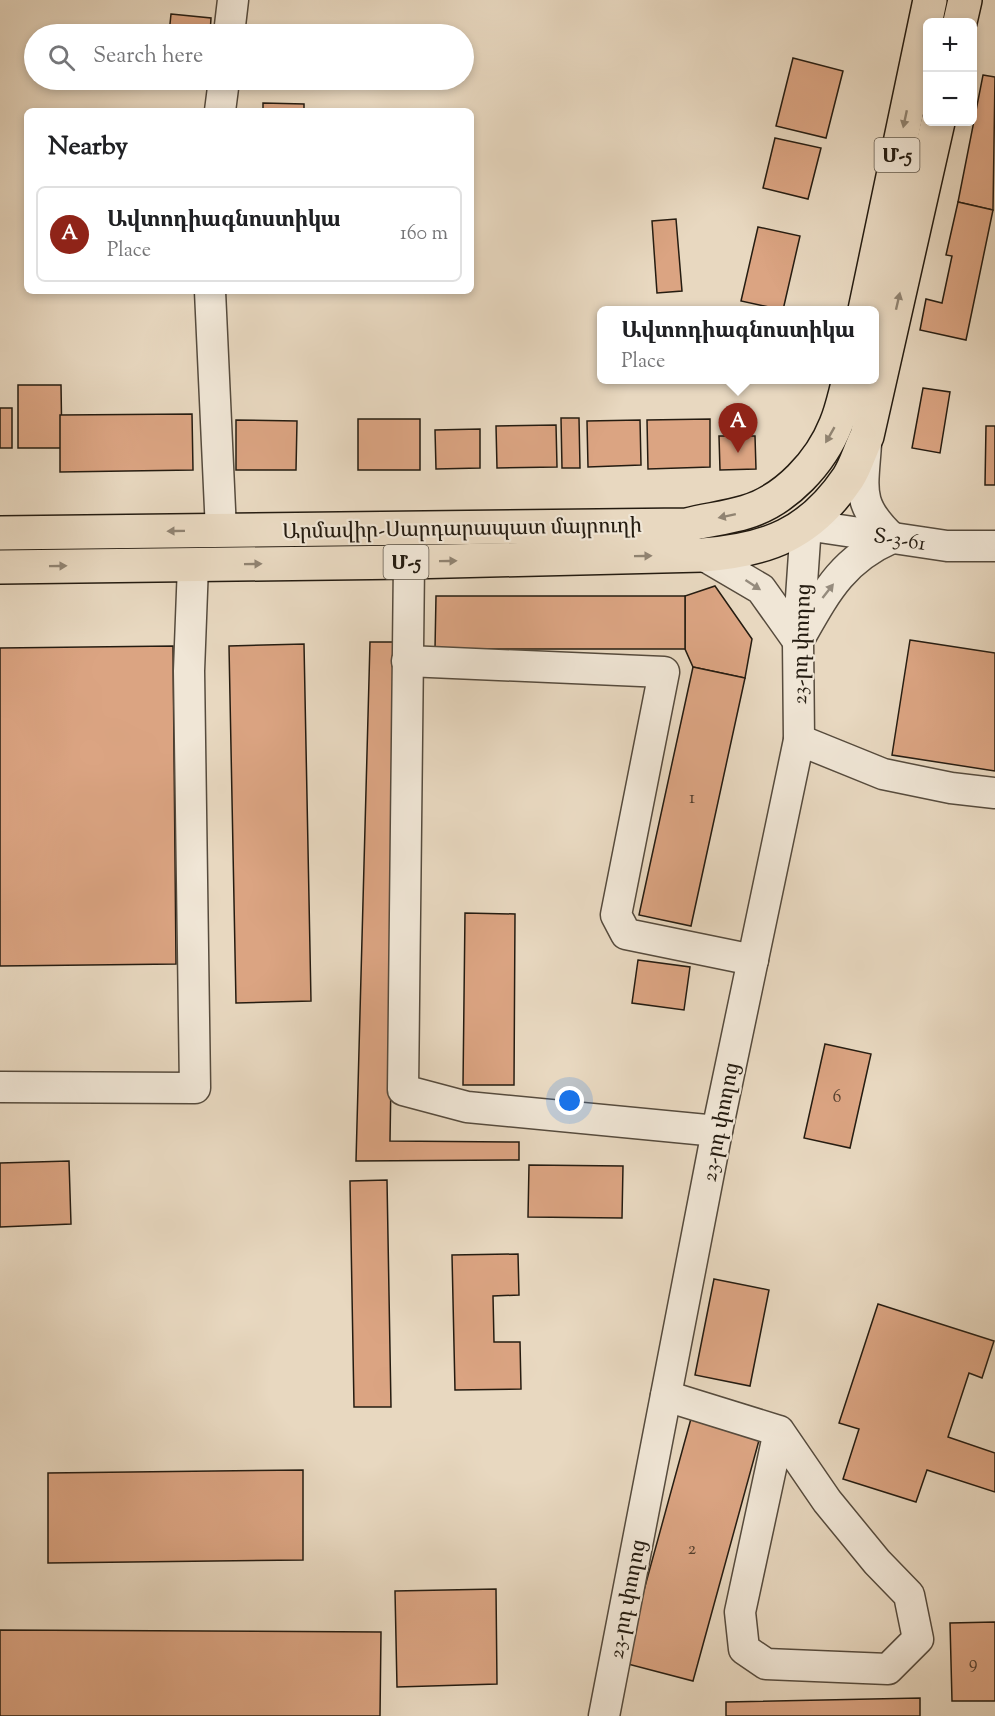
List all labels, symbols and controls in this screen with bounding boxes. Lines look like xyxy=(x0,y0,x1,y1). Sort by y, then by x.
map controls xyxy=(923,18,977,126)
button: + xyxy=(923,18,977,72)
search box xyxy=(24,24,474,90)
icon: search xyxy=(45,41,78,74)
text: Search here xyxy=(93,41,203,73)
button: − xyxy=(923,72,977,126)
one-way arrow xyxy=(900,110,909,129)
text: Nearby xyxy=(48,129,128,166)
road number: Մ-5 xyxy=(874,138,920,172)
text: Ավտոդիագնոստիկա xyxy=(107,205,341,237)
text: A xyxy=(61,220,78,249)
text: 160 m xyxy=(400,220,448,249)
text: Place xyxy=(107,237,151,266)
one-way arrow xyxy=(893,292,903,310)
popup xyxy=(597,306,879,384)
text: Ավտոդիագնոստիկա xyxy=(621,316,855,348)
text: Place xyxy=(621,348,665,377)
pin: A xyxy=(718,404,758,453)
one-way arrow xyxy=(825,427,835,444)
street label: Արմավիր-Սարդարապատ մայրուղի xyxy=(282,512,642,548)
one-way arrow xyxy=(717,512,736,521)
street label: Տ-3-61 xyxy=(872,522,928,560)
one-way arrow xyxy=(166,527,185,536)
road number: Մ-5 xyxy=(384,545,428,579)
one-way arrow xyxy=(634,552,653,561)
one-way arrow xyxy=(439,556,458,566)
one-way arrow xyxy=(244,559,263,569)
one-way arrow xyxy=(49,561,68,571)
one-way arrow xyxy=(745,579,761,591)
street label: 23-րդ փողոց xyxy=(786,583,820,705)
one-way arrow xyxy=(822,583,835,599)
house number: 1 xyxy=(689,786,695,812)
street label: 23-րդ փողոց xyxy=(696,1060,748,1185)
house number: 6 xyxy=(833,1085,842,1111)
your location xyxy=(555,1086,584,1115)
street label: 23-րդ փողոց xyxy=(603,1537,655,1662)
house number: 2 xyxy=(688,1537,697,1563)
house number: 9 xyxy=(969,1651,978,1677)

